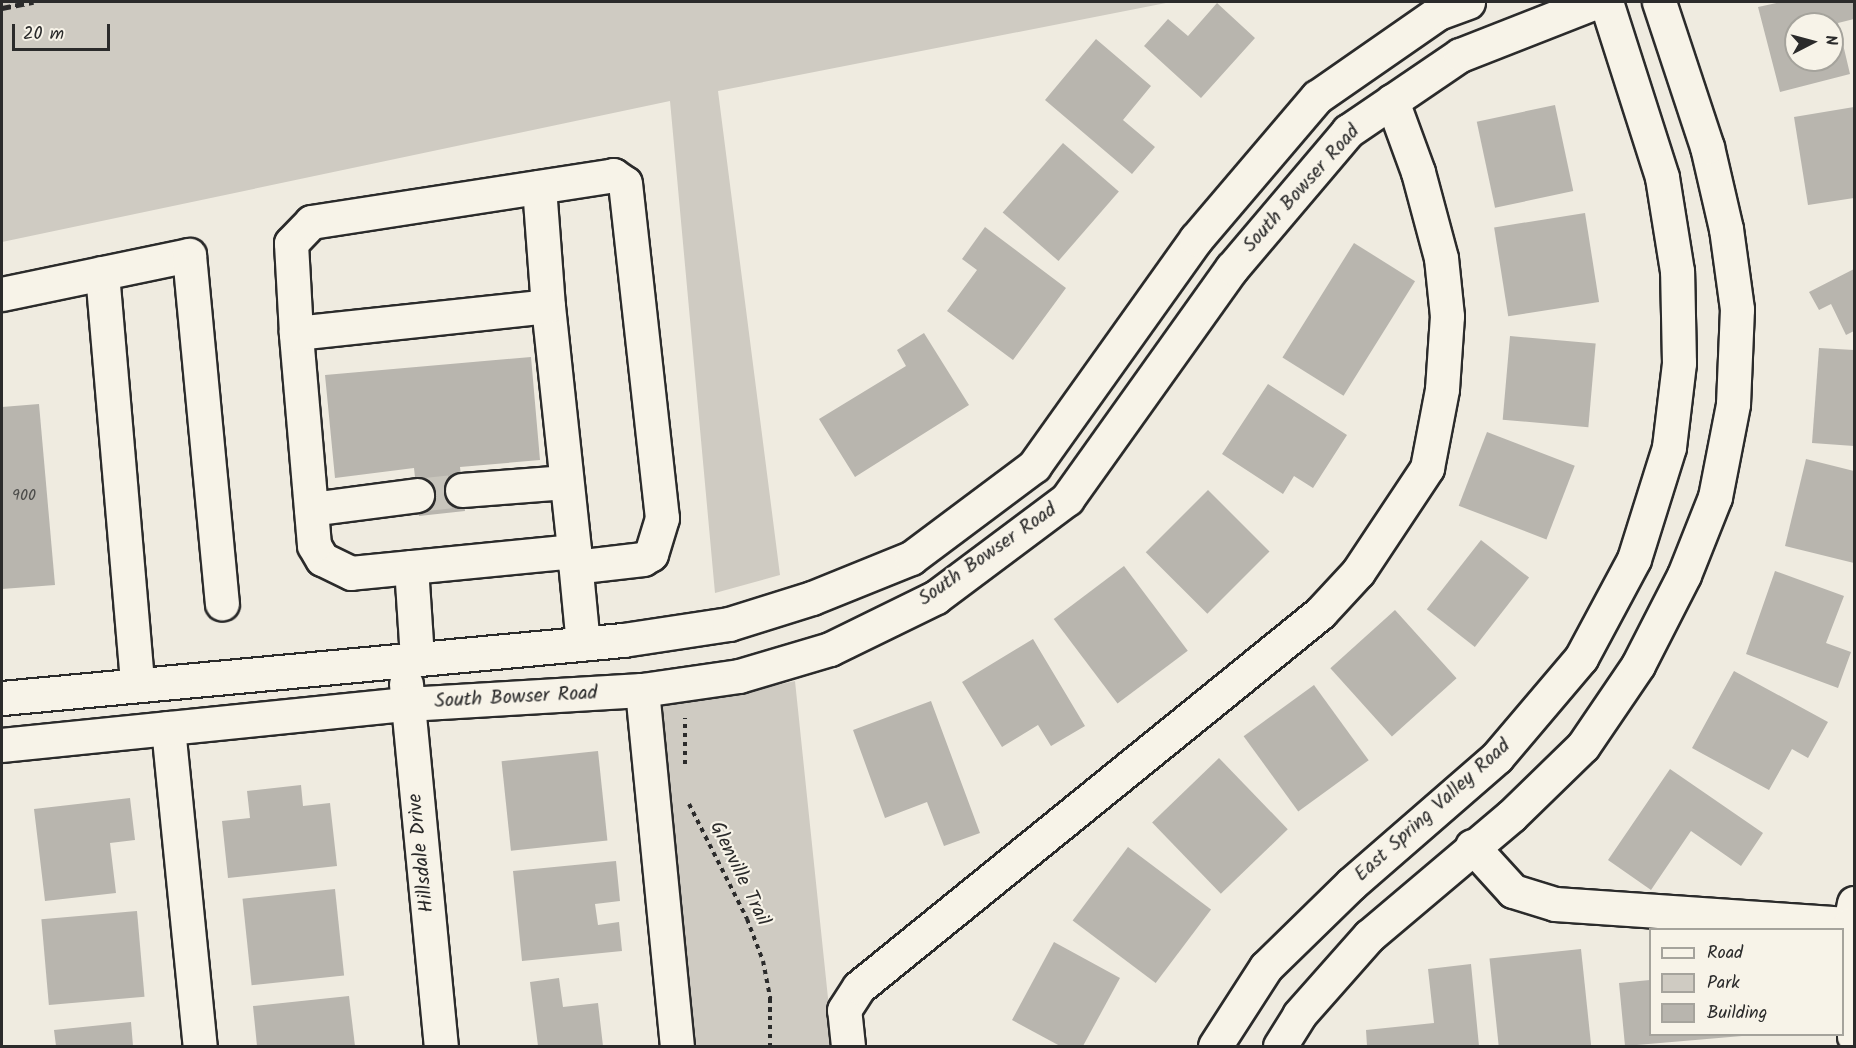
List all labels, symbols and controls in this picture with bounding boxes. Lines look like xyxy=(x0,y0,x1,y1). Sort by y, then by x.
scale bar xyxy=(15,12,112,50)
north arrow xyxy=(1784,12,1844,72)
text: 20 m xyxy=(23,20,64,49)
text: N xyxy=(1817,34,1843,47)
street label: South Bowser Road xyxy=(1238,120,1366,258)
house number: 900 xyxy=(12,486,36,506)
street label: South Bowser Road xyxy=(914,498,1062,612)
street label: South Bowser Road xyxy=(434,682,598,714)
street label: East Spring Valley Road xyxy=(1350,735,1516,887)
street label: Hillsdale Drive xyxy=(404,792,440,914)
street label: Glenville Trail xyxy=(703,818,775,930)
legend xyxy=(1649,928,1844,1036)
text: Road xyxy=(1707,939,1743,968)
text: Park xyxy=(1707,969,1740,998)
text: Building xyxy=(1707,999,1767,1028)

